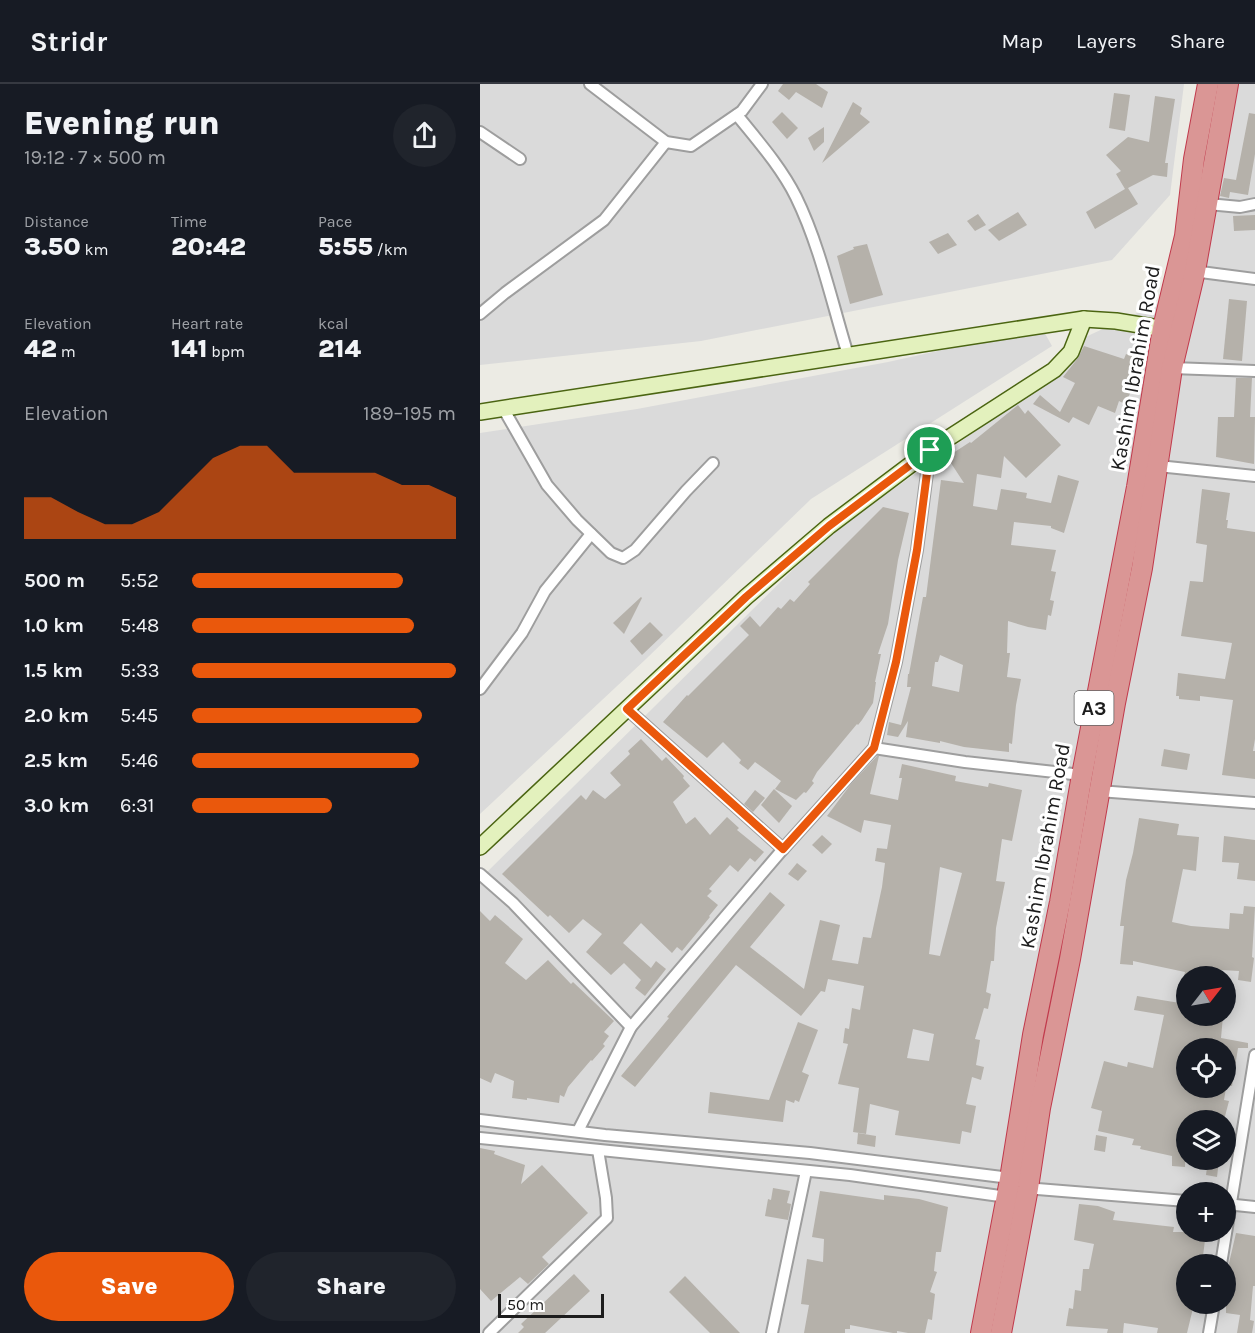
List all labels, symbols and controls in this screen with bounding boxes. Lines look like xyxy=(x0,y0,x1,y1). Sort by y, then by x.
text: Stridr xyxy=(30,25,107,58)
text: Map xyxy=(1001,29,1043,53)
text: Layers xyxy=(1076,29,1137,53)
text: Share xyxy=(1170,29,1225,53)
text: Evening run xyxy=(24,104,220,142)
button: share xyxy=(393,104,456,167)
text: 19:12 · 7 × 500 m xyxy=(24,146,166,169)
text: Distance xyxy=(24,212,89,231)
text: Time xyxy=(171,212,207,231)
text: Pace xyxy=(318,212,352,231)
text: 3.50 xyxy=(24,231,81,262)
text: 20:42 xyxy=(171,231,246,262)
text: 5:55 xyxy=(318,231,373,262)
text: km xyxy=(81,240,109,259)
text: /km xyxy=(373,240,408,259)
street label: Kashim Ibrahim Road xyxy=(1105,263,1165,473)
text: Elevation xyxy=(24,314,92,333)
text: Heart rate xyxy=(171,314,243,333)
text: kcal xyxy=(318,314,349,333)
text: 42 xyxy=(24,333,57,364)
text: 141 xyxy=(171,333,207,364)
text: 214 xyxy=(318,333,361,364)
text: m xyxy=(57,342,76,361)
text: bpm xyxy=(207,342,245,361)
text: Elevation xyxy=(24,402,109,425)
text: 189–195 m xyxy=(363,402,456,425)
pin xyxy=(904,424,955,475)
icon: arrive xyxy=(913,433,946,466)
text: 500 m xyxy=(24,569,85,592)
text: 5:52 xyxy=(120,569,159,592)
text: 1.0 km xyxy=(24,614,84,637)
text: 5:48 xyxy=(120,614,159,637)
text: 1.5 km xyxy=(24,659,83,682)
text: 5:33 xyxy=(120,659,160,682)
road number: A3 xyxy=(1074,691,1114,725)
text: 2.0 km xyxy=(24,704,89,727)
text: 5:45 xyxy=(120,704,158,727)
street label: Kashim Ibrahim Road xyxy=(1015,741,1075,951)
text: 2.5 km xyxy=(24,749,88,772)
text: 5:46 xyxy=(120,749,159,772)
text: 3.0 km xyxy=(24,794,89,817)
text: 6:31 xyxy=(120,794,154,817)
north arrow xyxy=(1176,966,1236,1026)
map controls xyxy=(1176,966,1236,1314)
button: locate xyxy=(1176,1038,1236,1098)
button: layers xyxy=(1176,1110,1236,1170)
button: + xyxy=(1176,1182,1236,1242)
button: Save xyxy=(24,1252,234,1321)
button: Share xyxy=(246,1252,456,1321)
button: − xyxy=(1176,1254,1236,1314)
scale bar xyxy=(498,1291,604,1318)
text: 50 m xyxy=(507,1295,544,1314)

